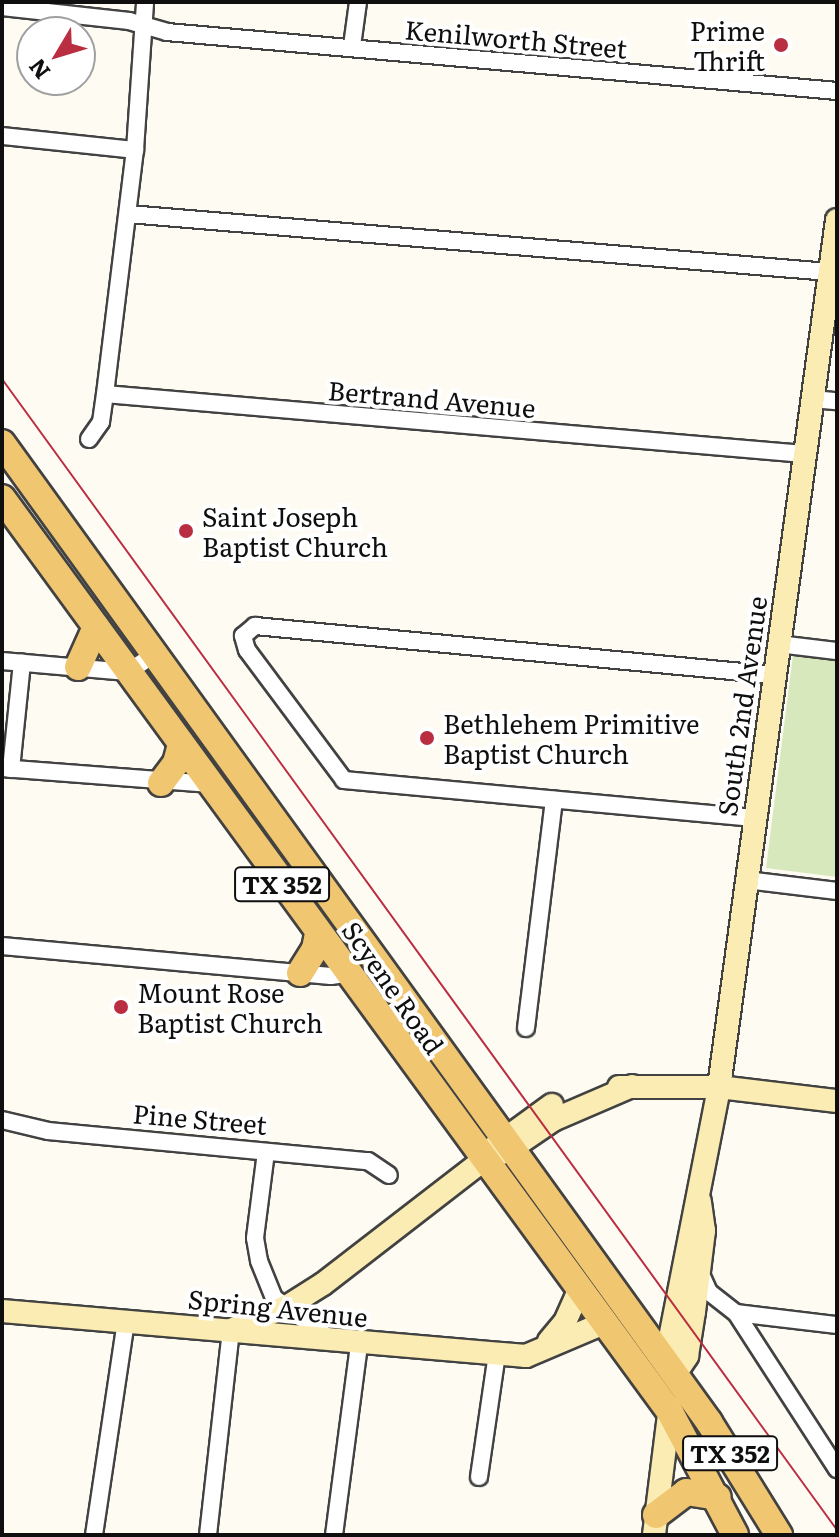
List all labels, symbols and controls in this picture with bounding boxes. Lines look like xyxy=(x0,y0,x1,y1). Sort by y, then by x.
street label: Kenilworth Street xyxy=(404,13,628,63)
place label: Prime Thrift xyxy=(690,14,765,76)
north arrow xyxy=(16,16,96,96)
marker: Prime Thrift xyxy=(772,36,790,54)
text: N xyxy=(20,52,57,87)
street label: Bertrand Avenue xyxy=(327,373,537,423)
place label: Saint Joseph Baptist Church xyxy=(202,500,388,562)
marker: Saint Joseph Baptist Church xyxy=(177,522,195,540)
street label: South 2nd Avenue xyxy=(710,594,772,818)
place label: Bethlehem Primitive Baptist Church xyxy=(443,707,700,768)
marker: Bethlehem Primitive Baptist Church xyxy=(418,729,436,747)
road number: TX 352 xyxy=(234,864,330,904)
street label: Scyene Road xyxy=(337,915,451,1059)
place label: Mount Rose Baptist Church xyxy=(137,976,323,1038)
marker: Mount Rose Baptist Church xyxy=(112,998,130,1016)
street label: Pine Street xyxy=(132,1097,268,1139)
street label: Spring Avenue xyxy=(187,1282,369,1332)
road number: TX 352 xyxy=(682,1433,778,1473)

